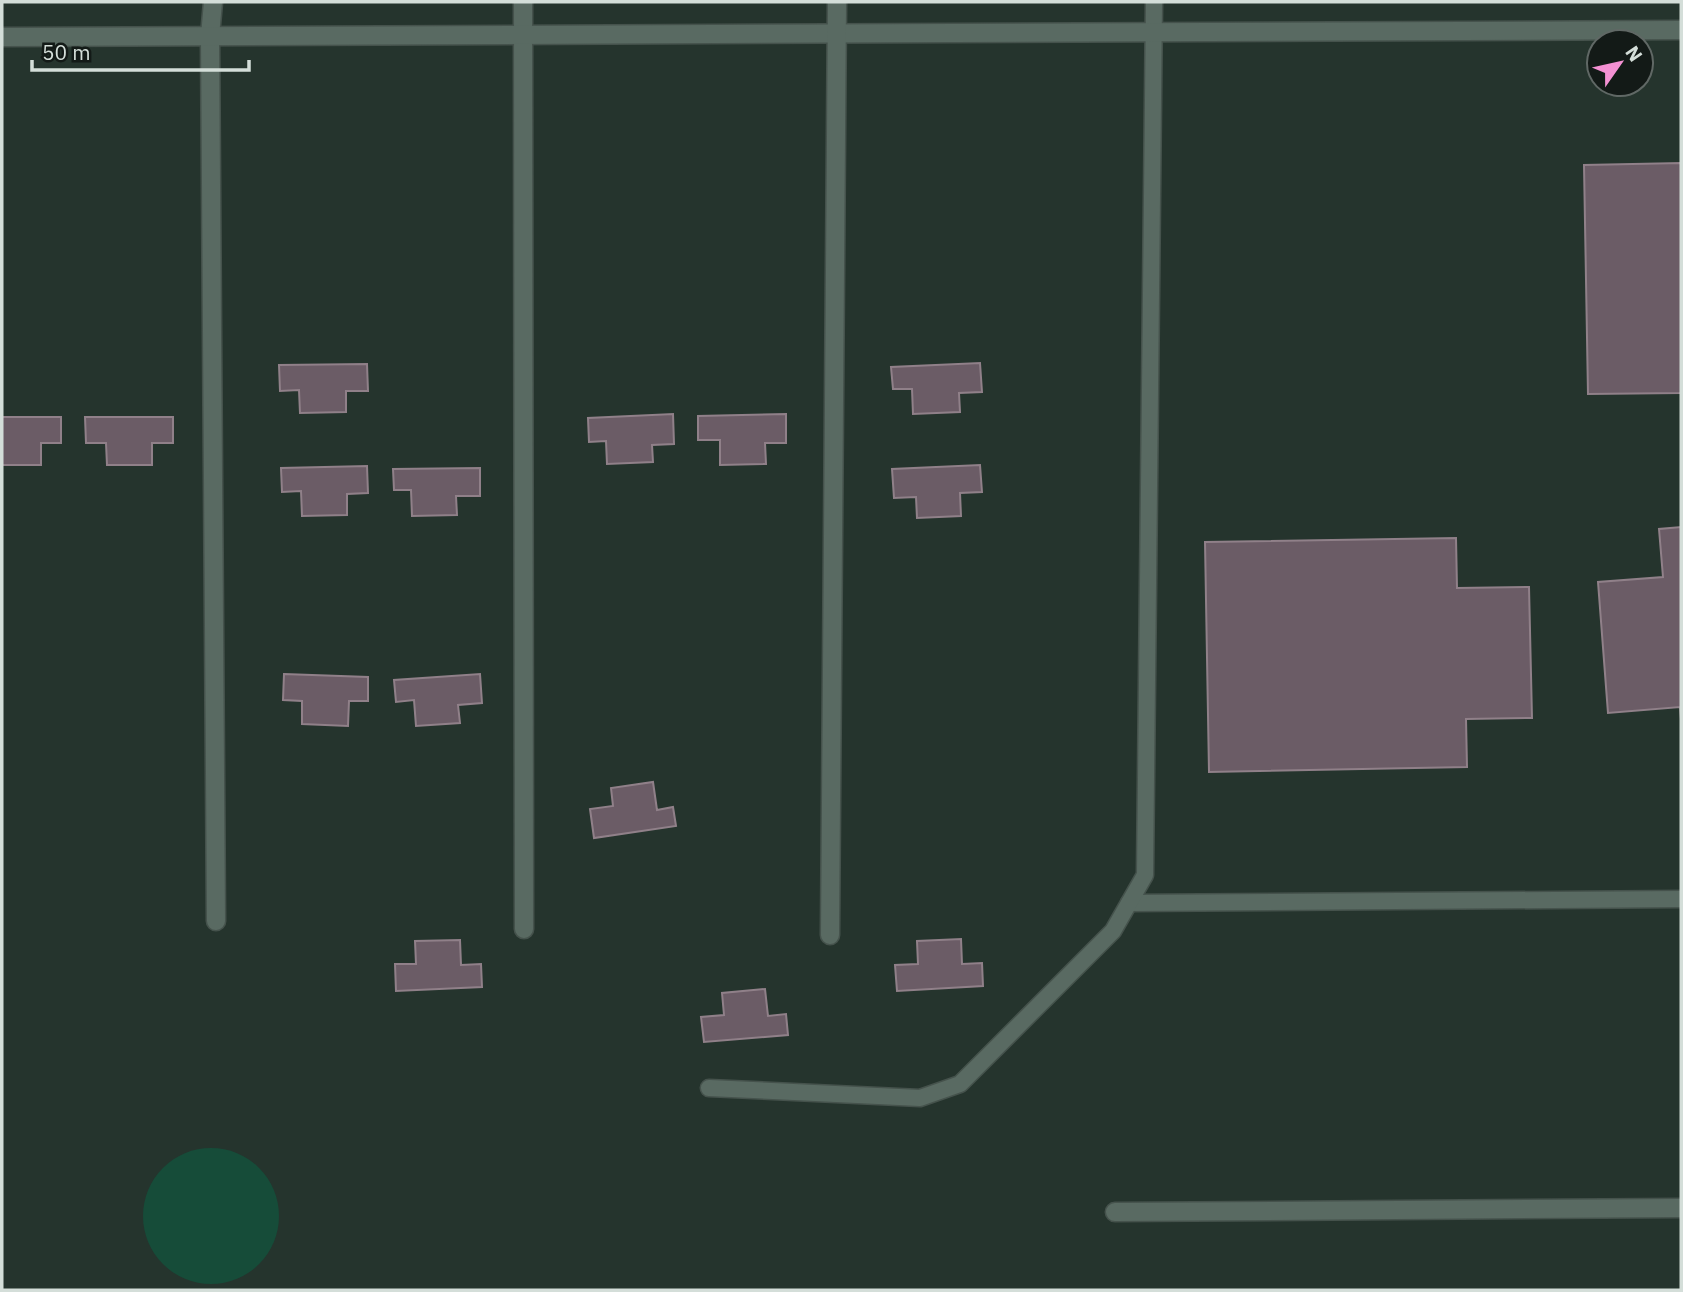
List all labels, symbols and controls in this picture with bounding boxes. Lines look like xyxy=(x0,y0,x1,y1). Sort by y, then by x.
scale bar xyxy=(32,28,248,72)
north arrow xyxy=(1585,28,1655,98)
text: 50 m xyxy=(42,38,91,66)
text: N xyxy=(1620,41,1648,66)

